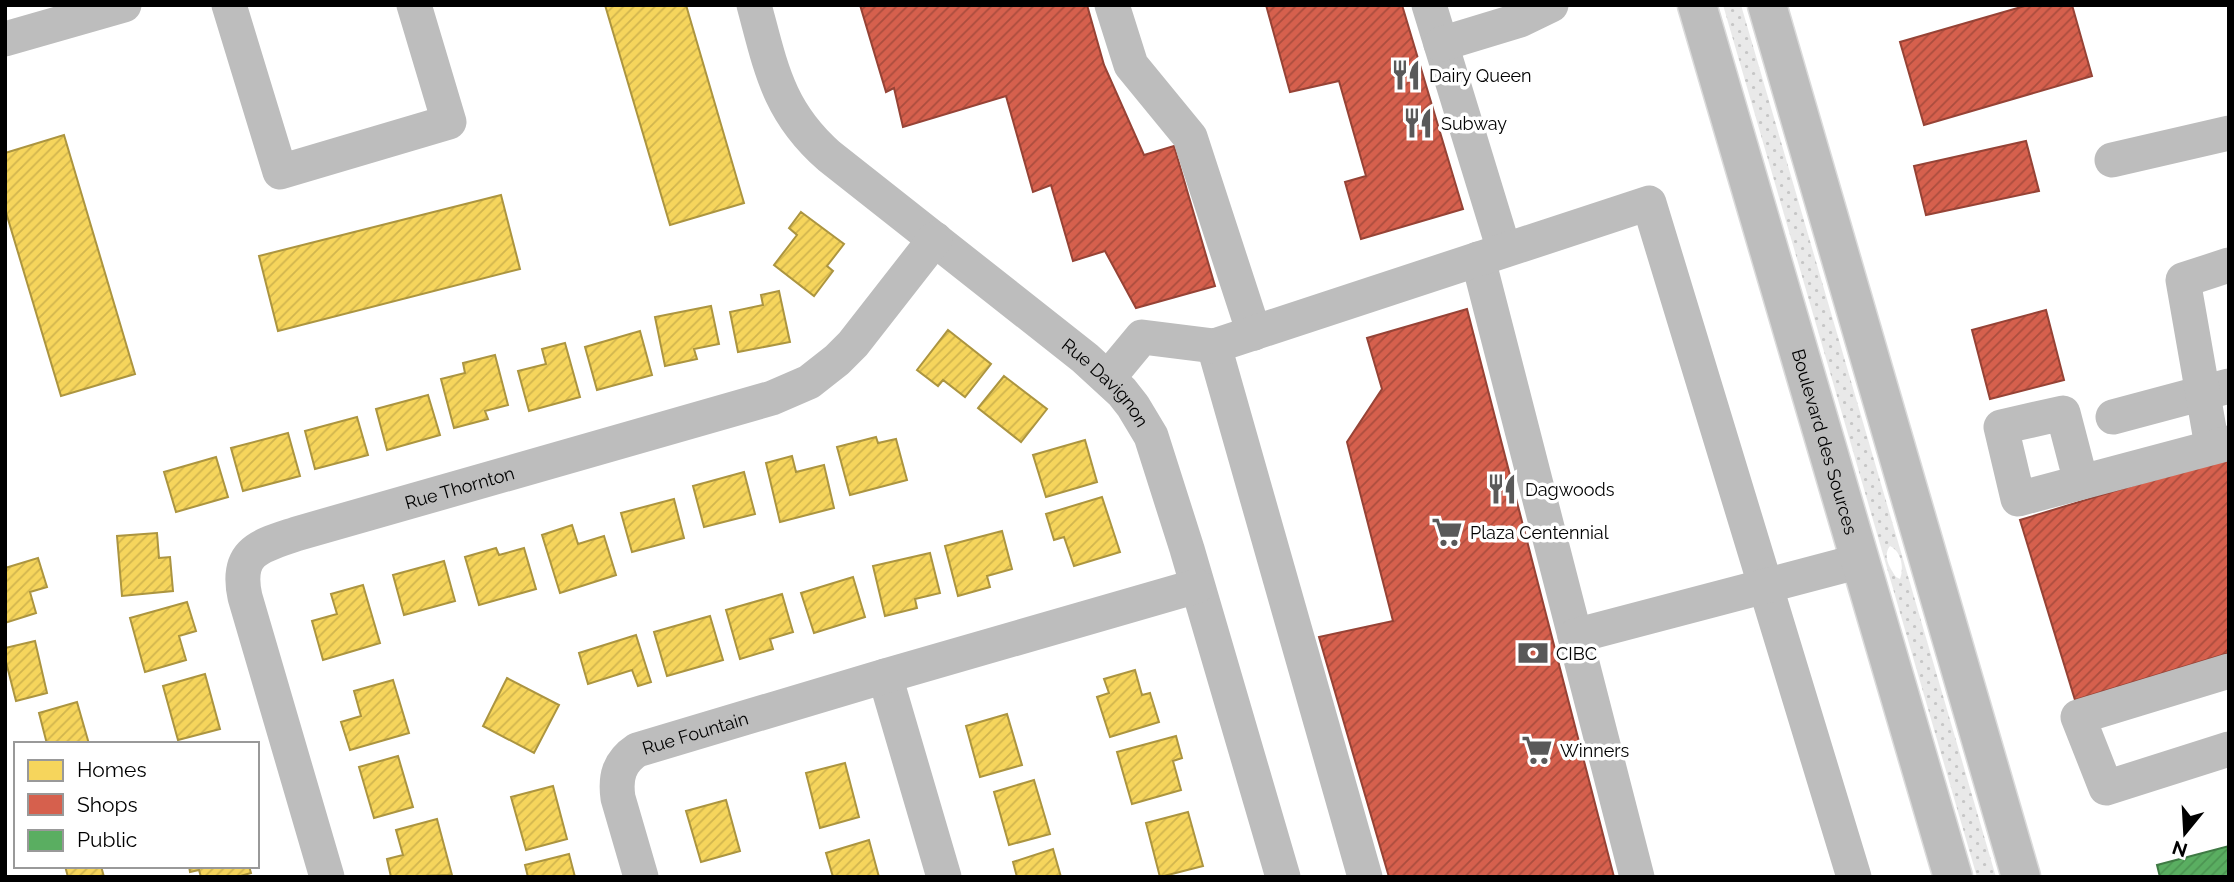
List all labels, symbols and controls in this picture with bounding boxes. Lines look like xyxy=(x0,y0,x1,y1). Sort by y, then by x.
restaurant icon: Dairy Queen xyxy=(1389,58,1423,92)
place label: Dairy Queen xyxy=(1429,65,1532,86)
restaurant icon: Subway xyxy=(1401,106,1435,140)
place label: Subway xyxy=(1441,113,1507,134)
street label: Rue Davignon xyxy=(1058,334,1153,430)
street label: Boulevard des Sources xyxy=(1788,346,1862,537)
street label: Rue Thornton xyxy=(402,462,517,513)
restaurant icon: Dagwoods xyxy=(1485,472,1519,506)
place label: Dagwoods xyxy=(1525,479,1615,500)
supermarket icon: Plaza Centennial xyxy=(1430,515,1464,549)
place label: Plaza Centennial xyxy=(1470,522,1609,543)
bank icon: CIBC xyxy=(1516,636,1550,670)
place label: CIBC xyxy=(1556,643,1597,664)
street label: Rue Fountain xyxy=(640,707,751,758)
supermarket icon: Winners xyxy=(1520,733,1554,767)
place label: Winners xyxy=(1560,740,1630,761)
legend xyxy=(14,742,259,868)
text: Homes xyxy=(77,757,147,782)
text: Shops xyxy=(77,792,138,817)
north arrow xyxy=(2150,798,2220,868)
text: Public xyxy=(77,827,137,852)
text: N xyxy=(2169,836,2190,862)

